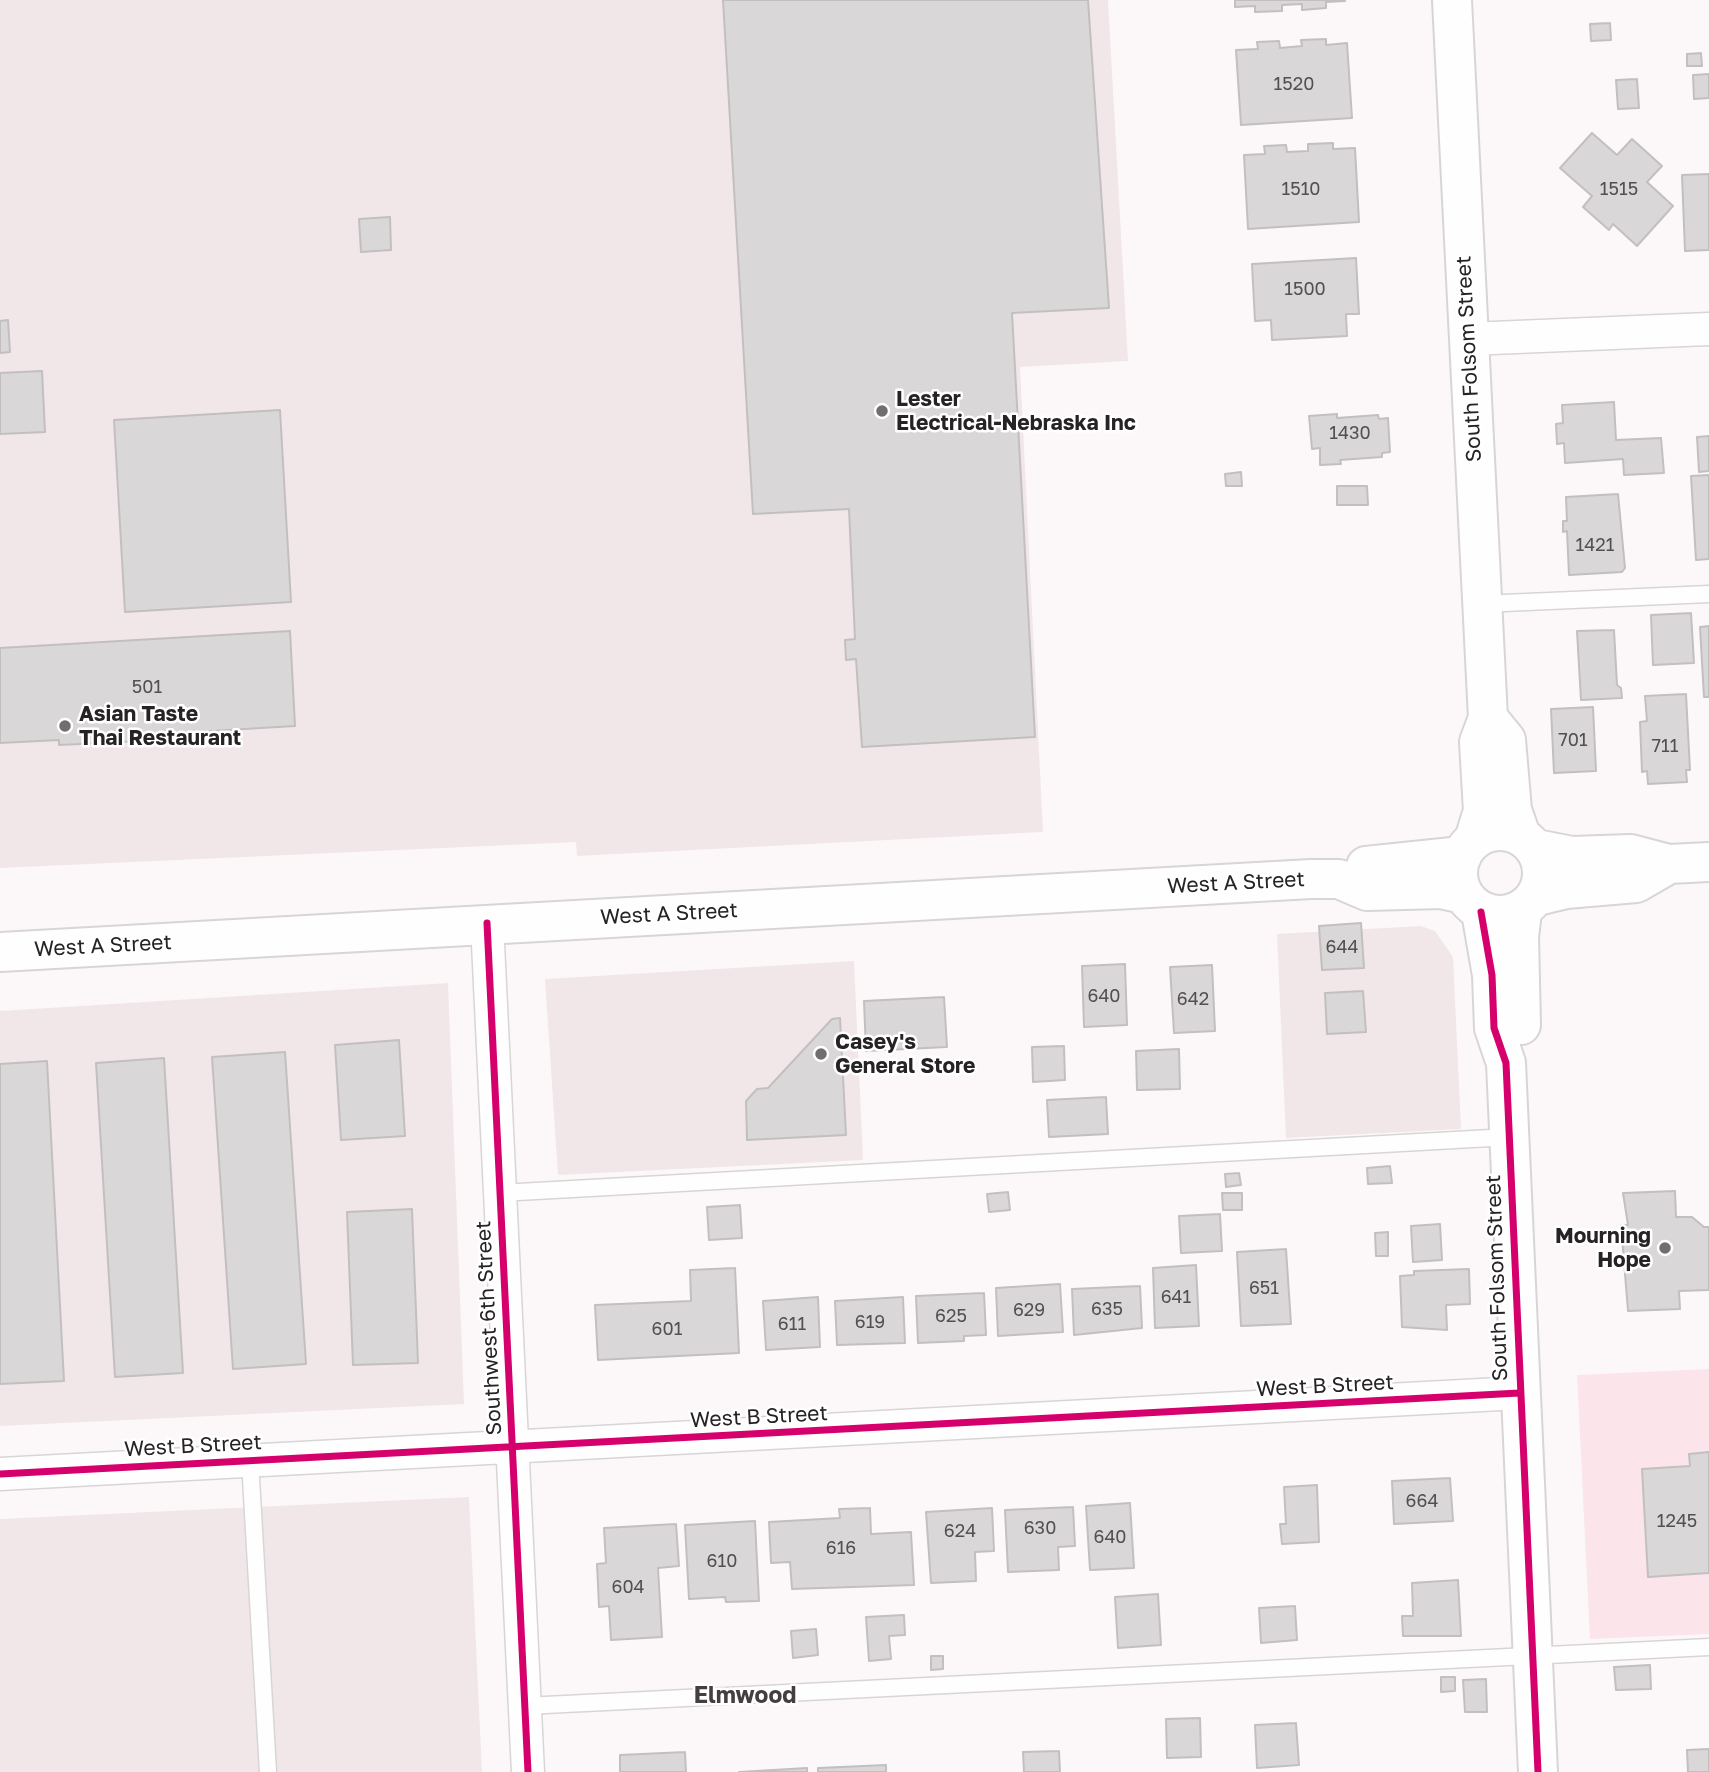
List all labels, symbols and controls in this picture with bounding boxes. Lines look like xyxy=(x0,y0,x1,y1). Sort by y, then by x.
house number: 1520 xyxy=(1274,73,1314,95)
house number: 1510 xyxy=(1281,178,1321,200)
house number: 1515 xyxy=(1600,178,1638,200)
street label: South Folsom Street xyxy=(1451,255,1487,463)
house number: 1500 xyxy=(1284,278,1326,300)
place label: Lester Electrical-Nebraska Inc xyxy=(896,386,1136,436)
marker: Lester Electrical-Nebraska Inc xyxy=(874,403,890,419)
house number: 1430 xyxy=(1329,422,1371,444)
house number: 1421 xyxy=(1576,534,1614,556)
house number: 501 xyxy=(132,676,162,698)
place label: Asian Taste Thai Restaurant xyxy=(79,701,241,751)
marker: Asian Taste Thai Restaurant xyxy=(57,718,73,734)
house number: 701 xyxy=(1558,729,1588,751)
house number: 711 xyxy=(1652,735,1678,757)
street label: West A Street xyxy=(1167,867,1305,899)
street label: West A Street xyxy=(600,898,738,930)
street label: West A Street xyxy=(34,930,172,962)
house number: 644 xyxy=(1326,936,1358,958)
house number: 640 xyxy=(1087,985,1121,1007)
house number: 642 xyxy=(1177,988,1209,1010)
place label: Casey's General Store xyxy=(835,1029,975,1079)
marker: Casey's General Store xyxy=(813,1046,829,1062)
street label: South Folsom Street xyxy=(1481,1174,1513,1382)
street label: Southwest 6th Street xyxy=(471,1220,507,1436)
place label: Mourning Hope xyxy=(1555,1223,1651,1273)
marker: Mourning Hope xyxy=(1657,1240,1673,1256)
house number: 651 xyxy=(1249,1277,1279,1299)
house number: 641 xyxy=(1161,1286,1191,1308)
house number: 635 xyxy=(1091,1298,1123,1320)
house number: 629 xyxy=(1013,1299,1045,1321)
house number: 625 xyxy=(935,1305,967,1327)
house number: 619 xyxy=(855,1311,885,1333)
house number: 611 xyxy=(778,1313,806,1335)
house number: 601 xyxy=(652,1318,682,1340)
street label: West B Street xyxy=(1256,1370,1394,1402)
street label: West B Street xyxy=(690,1401,828,1433)
street label: West B Street xyxy=(124,1430,262,1462)
house number: 664 xyxy=(1406,1490,1438,1512)
house number: 1245 xyxy=(1657,1510,1697,1532)
house number: 630 xyxy=(1024,1517,1056,1539)
house number: 624 xyxy=(944,1520,976,1542)
house number: 640 xyxy=(1093,1526,1127,1548)
house number: 616 xyxy=(826,1537,856,1559)
house number: 610 xyxy=(707,1550,737,1572)
house number: 604 xyxy=(611,1576,645,1598)
district label: Elmwood xyxy=(694,1682,796,1710)

